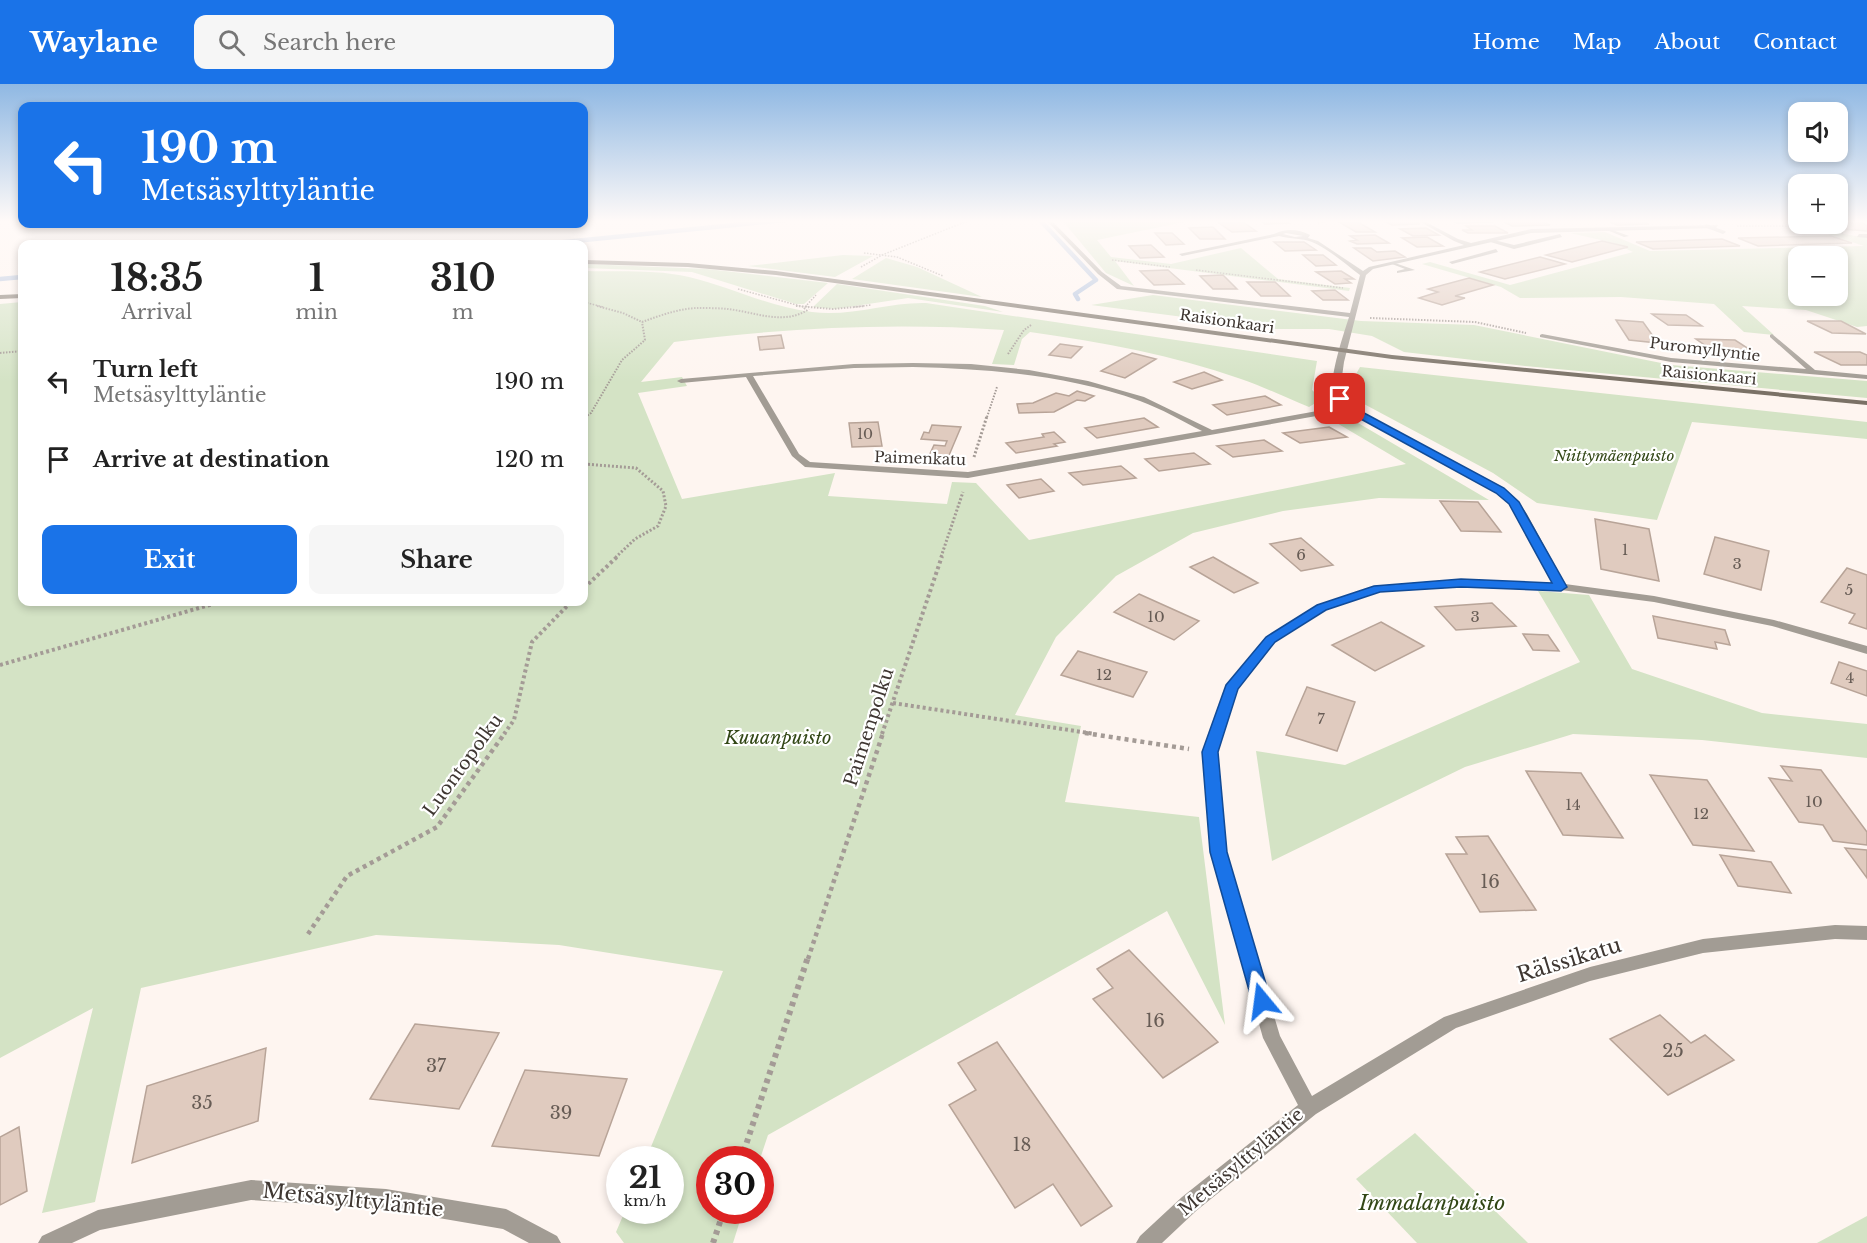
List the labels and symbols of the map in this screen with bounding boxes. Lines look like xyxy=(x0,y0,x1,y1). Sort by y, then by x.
street label: Raisionkaari xyxy=(1178,305,1276,337)
street label: Puromyllyntie xyxy=(1649,333,1761,365)
street label: Raisionkaari xyxy=(1661,361,1757,389)
pin xyxy=(1314,373,1365,424)
house number: 10 xyxy=(857,425,873,443)
park label: Niittymäenpuisto xyxy=(1553,446,1674,465)
street label: Paimenkatu xyxy=(874,447,966,469)
house number: 1 xyxy=(1622,540,1628,559)
house number: 6 xyxy=(1296,545,1306,564)
house number: 3 xyxy=(1732,554,1742,573)
house number: 5 xyxy=(1845,580,1853,599)
house number: 10 xyxy=(1147,607,1165,626)
house number: 3 xyxy=(1470,607,1480,626)
street label: Paimenpolku xyxy=(839,665,899,789)
house number: 12 xyxy=(1096,665,1112,684)
house number: 4 xyxy=(1846,668,1854,687)
house number: 7 xyxy=(1317,709,1325,728)
street label: Luontopolku xyxy=(419,710,507,820)
park label: Kuuanpuisto xyxy=(724,727,831,749)
house number: 10 xyxy=(1805,792,1823,811)
house number: 14 xyxy=(1565,795,1581,814)
house number: 12 xyxy=(1693,804,1709,823)
house number: 16 xyxy=(1480,871,1500,893)
street label: Rälssikatu xyxy=(1514,932,1624,988)
position arrow xyxy=(1230,969,1294,1033)
house number: 16 xyxy=(1145,1010,1165,1032)
house number: 25 xyxy=(1662,1040,1684,1062)
house number: 37 xyxy=(426,1055,447,1077)
house number: 35 xyxy=(191,1092,213,1114)
house number: 39 xyxy=(550,1102,572,1124)
street label: Metsäsylttyläntie xyxy=(1174,1103,1308,1221)
house number: 18 xyxy=(1013,1134,1031,1156)
speed limit sign: 30 xyxy=(696,1146,774,1224)
street label: Metsäsylttyläntie xyxy=(261,1178,445,1222)
park label: Immalanpuisto xyxy=(1358,1190,1505,1216)

